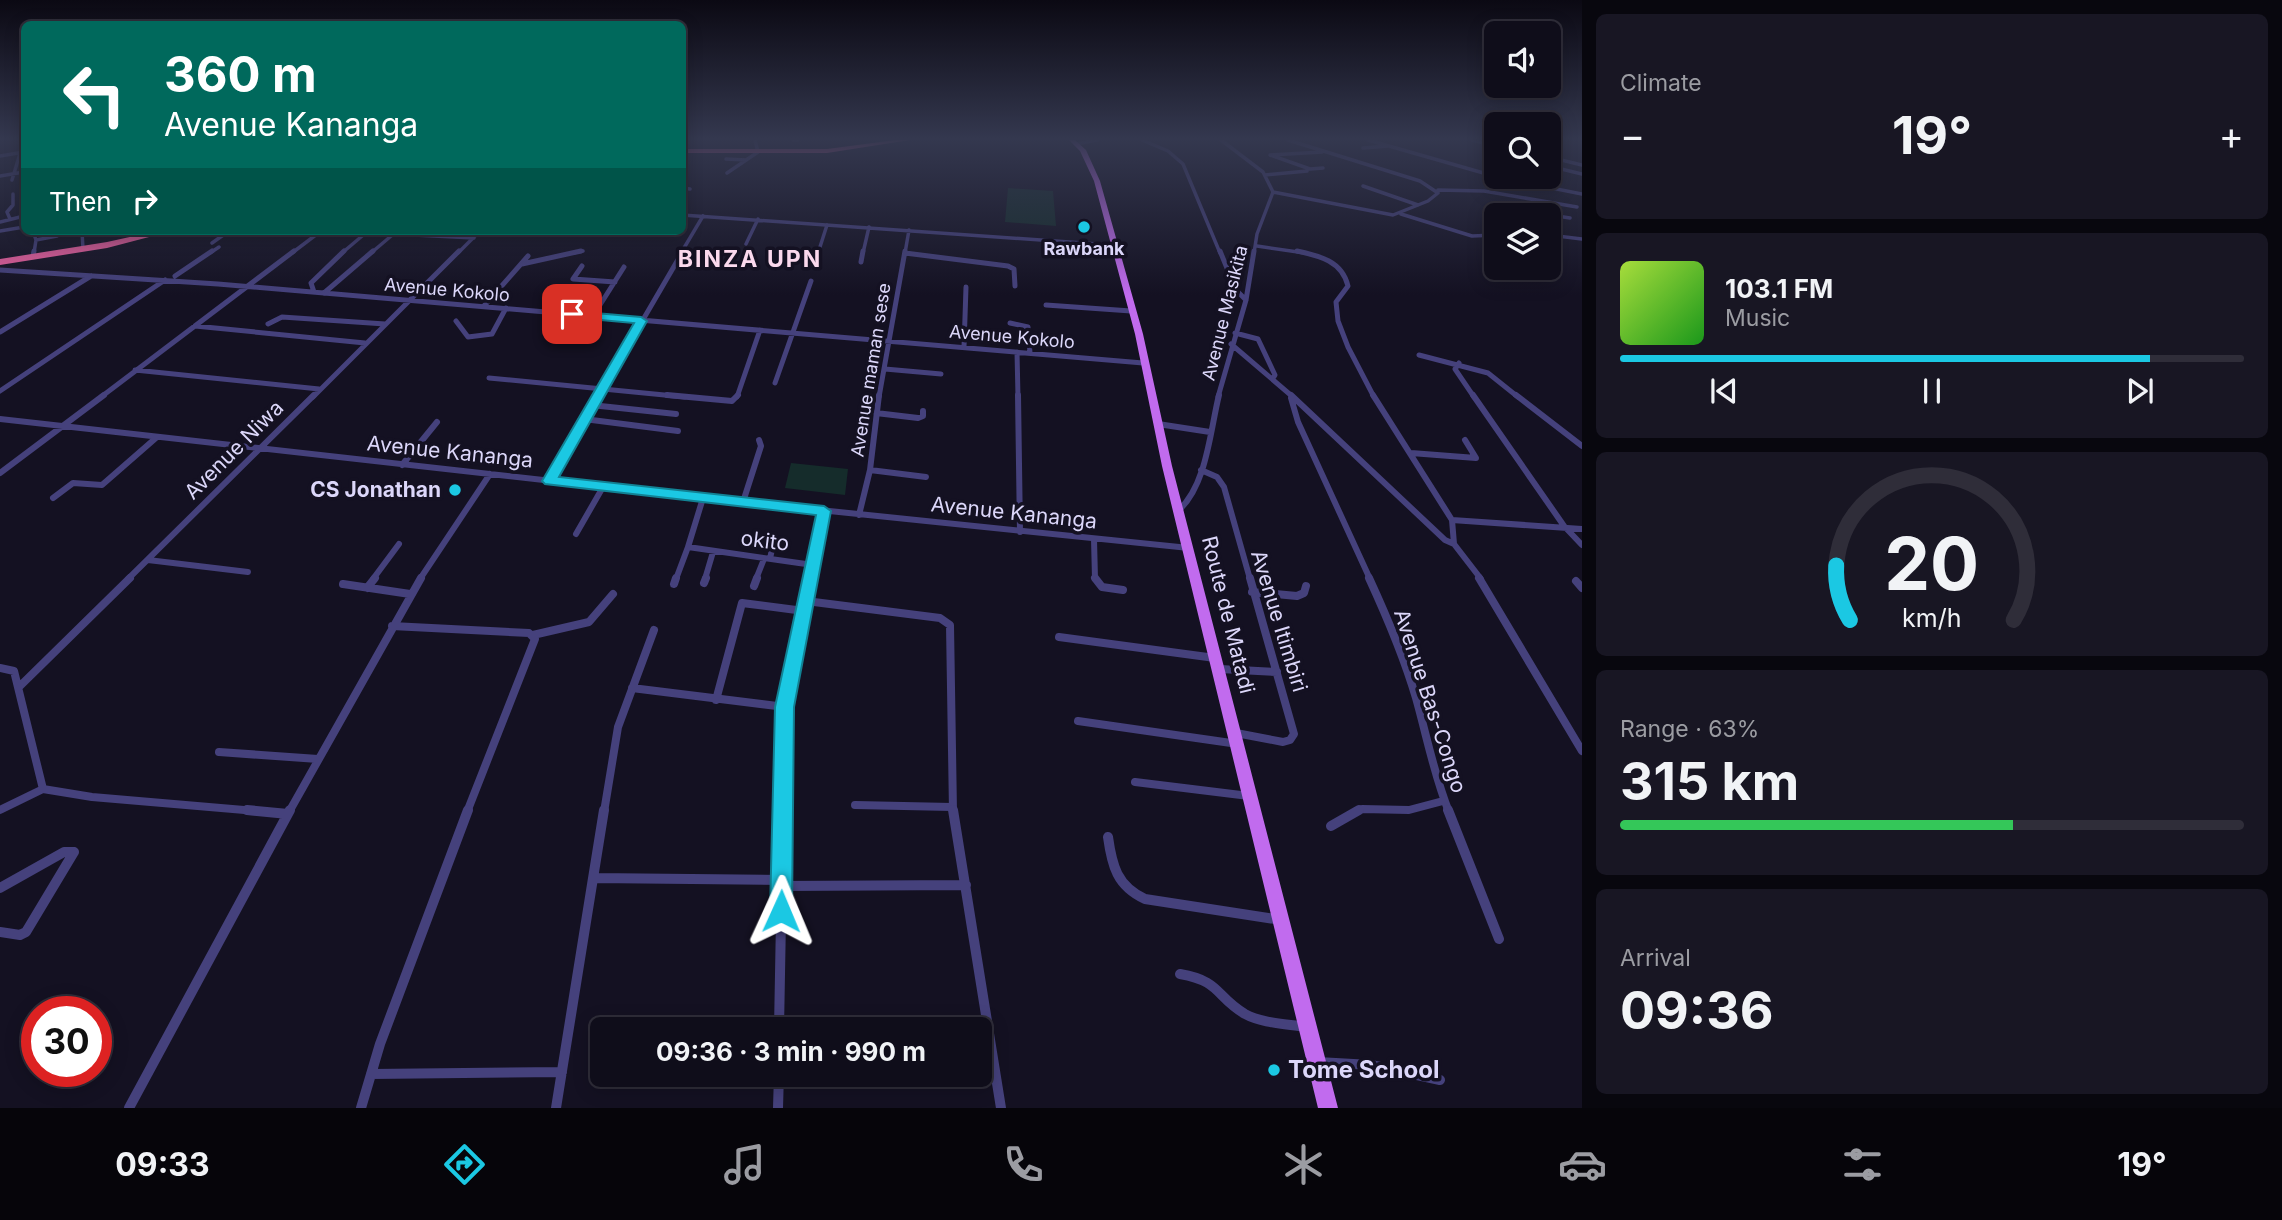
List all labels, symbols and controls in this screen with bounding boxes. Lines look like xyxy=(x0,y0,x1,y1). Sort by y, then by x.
map controls xyxy=(1484,21,1561,280)
button: sound xyxy=(1484,21,1561,98)
text: 360 m xyxy=(164,45,317,104)
icon: left xyxy=(49,49,140,140)
text: Climate xyxy=(1620,69,1702,97)
text: 19° xyxy=(1892,104,1972,167)
text: Avenue Kananga xyxy=(164,105,418,144)
button: search xyxy=(1484,112,1561,189)
text: − xyxy=(1620,112,1645,158)
text: + xyxy=(2219,112,2244,158)
icon: right xyxy=(126,182,164,220)
text: Then xyxy=(49,186,112,217)
button: layers xyxy=(1484,203,1561,280)
marker: Rawbank xyxy=(1076,219,1092,235)
place label: Rawbank xyxy=(1043,238,1125,259)
street label: Avenue Masikita xyxy=(1198,243,1251,383)
district label: BINZA UPN xyxy=(678,245,822,273)
text: 103.1 FM xyxy=(1725,273,1833,304)
street label: Avenue Kokolo xyxy=(383,274,511,305)
street label: Avenue maman sese xyxy=(846,281,895,458)
pin xyxy=(542,284,602,344)
icon: arrive xyxy=(553,295,591,333)
text: Music xyxy=(1725,304,1790,332)
street label: Avenue Kokolo xyxy=(948,321,1076,352)
icon: previous xyxy=(1705,372,1743,410)
icon: pause xyxy=(1913,372,1951,410)
icon: next xyxy=(2121,372,2159,410)
street label: Avenue Niwa xyxy=(179,395,288,504)
street label: Avenue Kananga xyxy=(366,430,534,473)
place label: CS Jonathan xyxy=(310,477,441,502)
marker: CS Jonathan xyxy=(447,482,463,498)
street label: Avenue Kananga xyxy=(930,491,1098,534)
text: 20 xyxy=(1885,519,1979,608)
street label: okito xyxy=(739,525,791,556)
street label: Route de Matadi xyxy=(1197,533,1260,696)
street label: Avenue Itimbiri xyxy=(1246,547,1313,695)
text: km/h xyxy=(1902,603,1962,633)
street label: Avenue Bas-Congo xyxy=(1389,606,1472,796)
text: Range · 63% xyxy=(1620,715,1759,743)
text: 315 km xyxy=(1620,750,1799,813)
position arrow xyxy=(744,874,818,948)
text: Arrival xyxy=(1620,944,1691,972)
text: 09:36 xyxy=(1620,979,1774,1042)
speed limit sign: 30 xyxy=(21,996,112,1087)
text: 09:36 · 3 min · 990 m xyxy=(656,1036,926,1067)
place label: Tome School xyxy=(1288,1055,1439,1084)
marker: Tome School xyxy=(1266,1062,1282,1078)
icon: directions xyxy=(440,1140,489,1189)
icon: music xyxy=(720,1140,769,1189)
icon: phone xyxy=(999,1140,1048,1189)
icon: climate xyxy=(1279,1140,1328,1189)
icon: car xyxy=(1558,1140,1607,1189)
icon: filters xyxy=(1838,1140,1887,1189)
text: 09:33 xyxy=(115,1145,210,1184)
text: 19° xyxy=(2117,1145,2167,1184)

